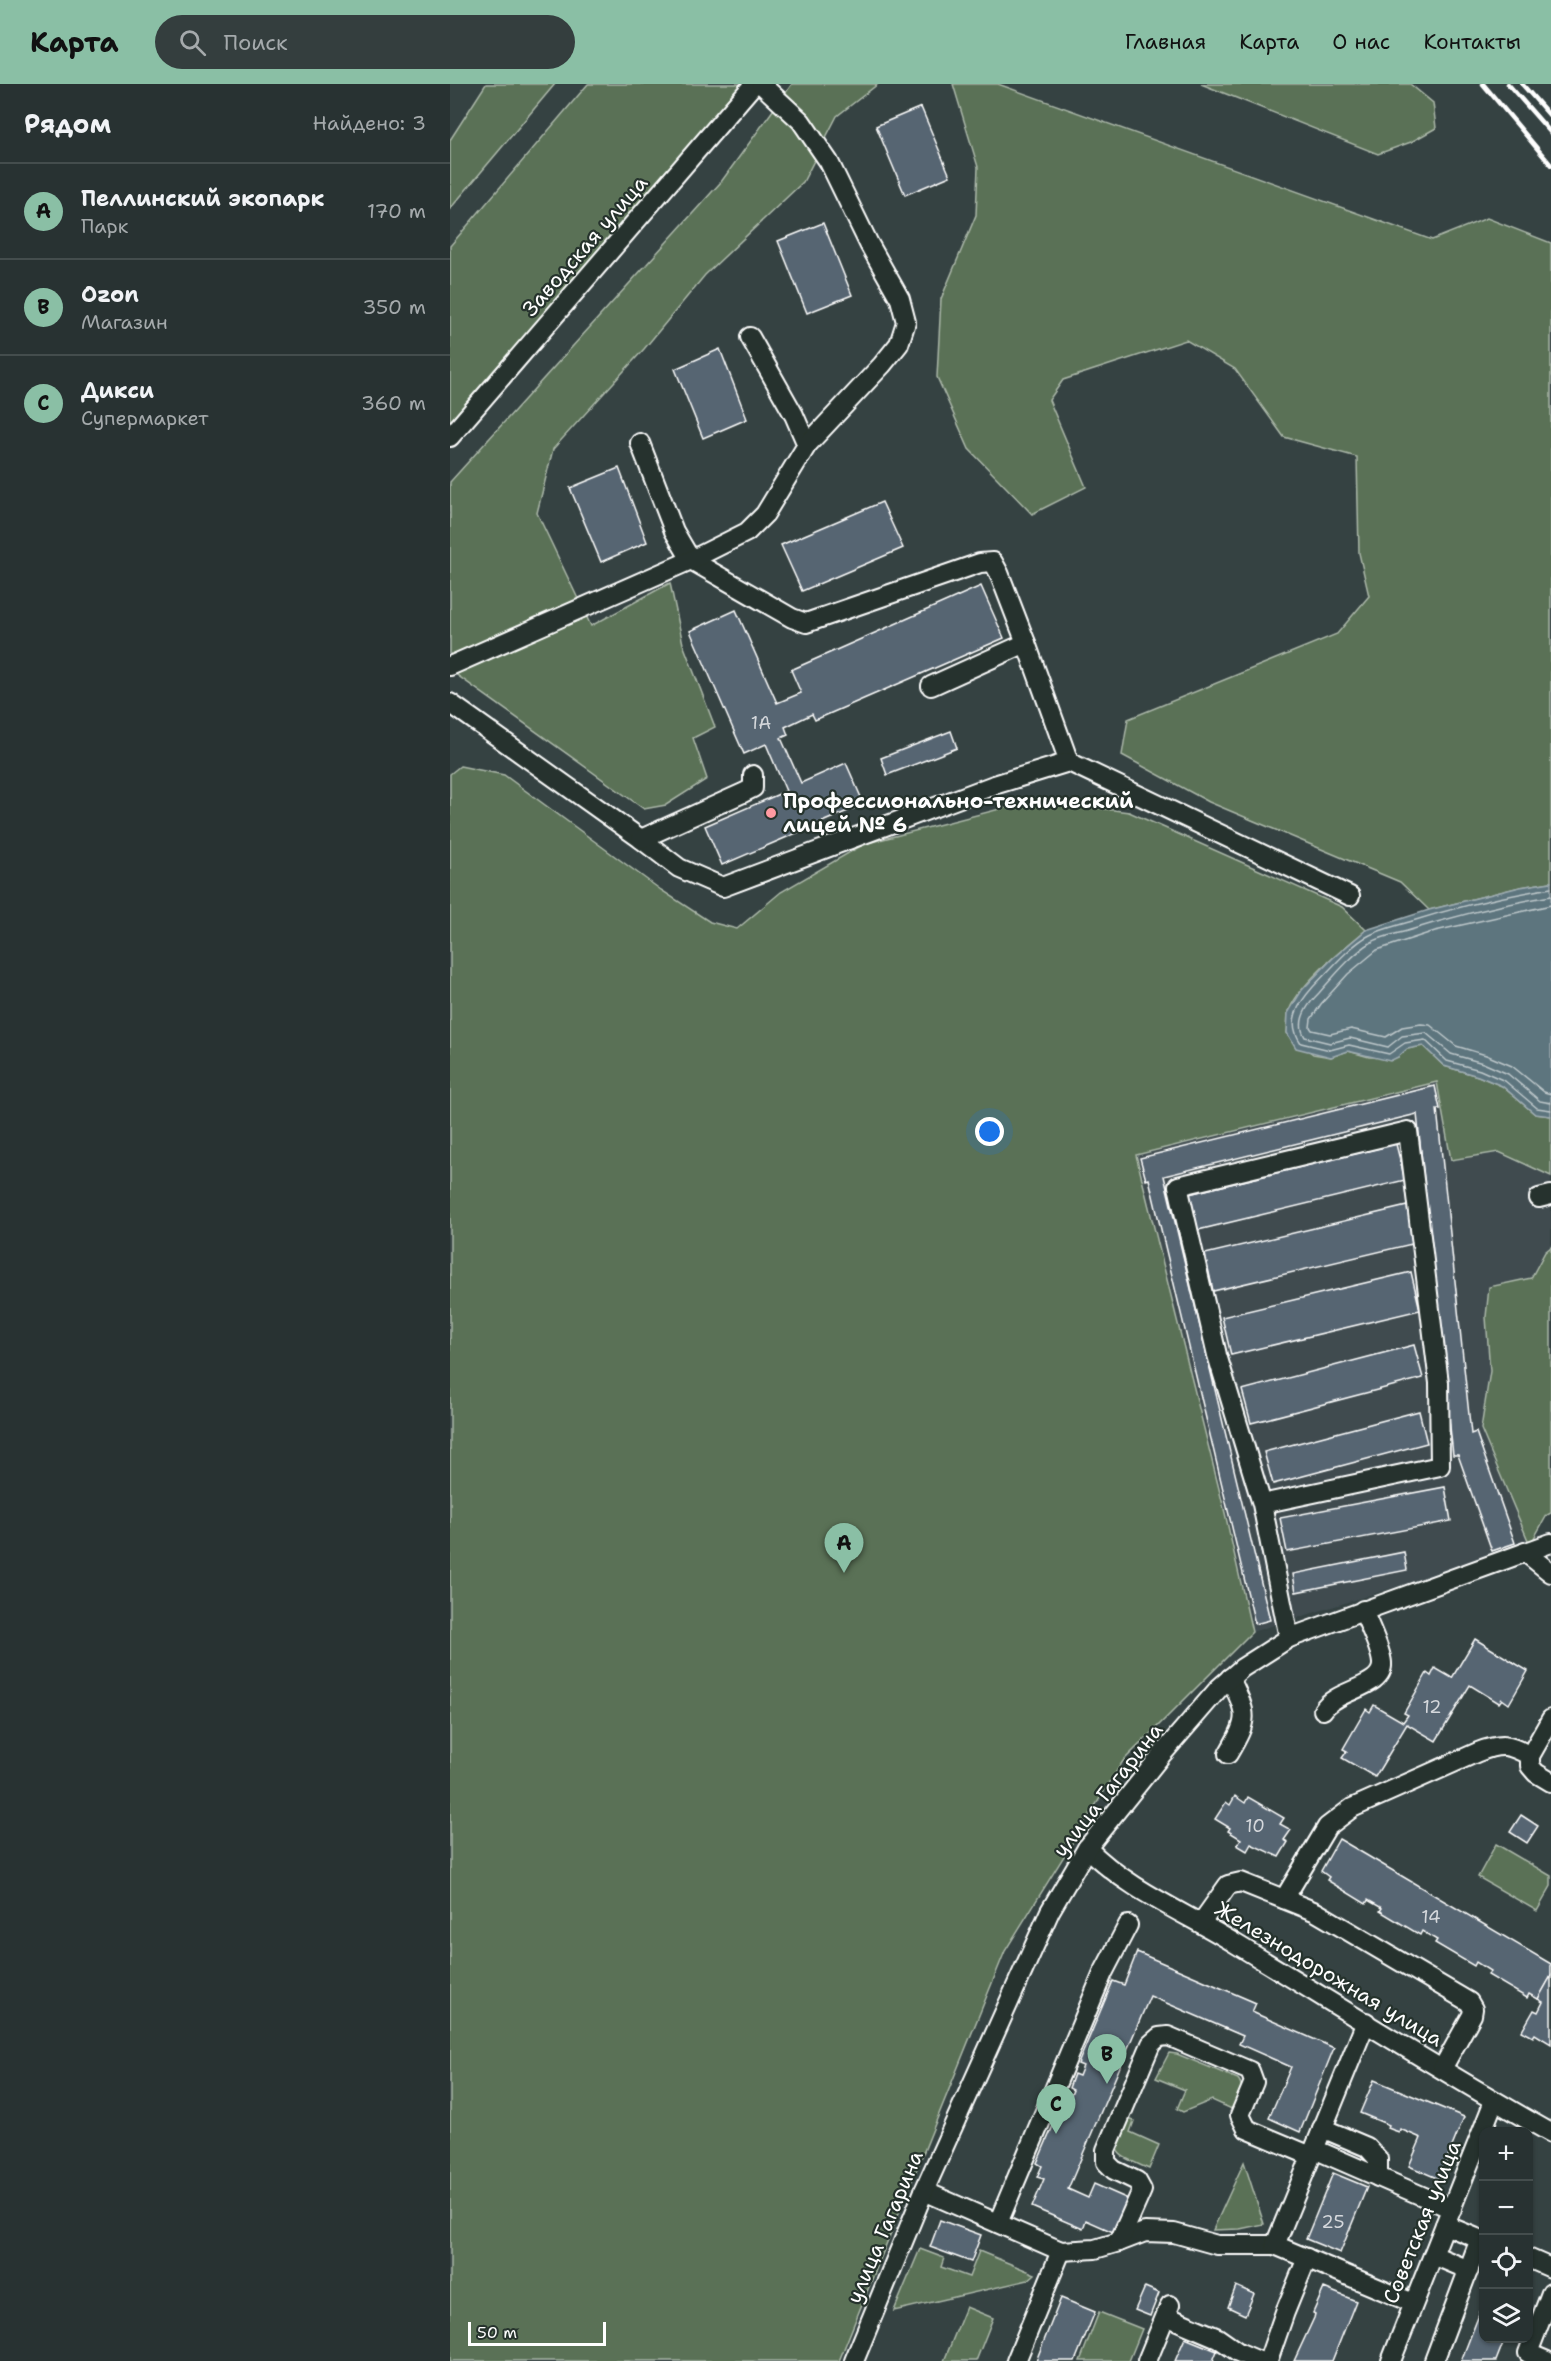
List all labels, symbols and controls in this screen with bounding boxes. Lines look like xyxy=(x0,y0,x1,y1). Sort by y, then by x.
search box xyxy=(155,15,575,69)
text: Карта xyxy=(30,23,119,61)
icon: search xyxy=(176,26,209,59)
text: Поиск xyxy=(224,28,288,57)
text: Главная xyxy=(1125,28,1206,56)
text: Карта xyxy=(1239,28,1299,56)
text: О нас xyxy=(1332,28,1390,56)
text: Контакты xyxy=(1423,28,1521,56)
text: Рядом xyxy=(24,106,111,141)
text: Найдено: 3 xyxy=(313,110,426,136)
street label: Заводская улица xyxy=(516,170,654,322)
text: Пеллинский экопарк xyxy=(81,184,324,213)
text: A xyxy=(36,198,51,224)
text: 170 m xyxy=(367,198,426,224)
text: Парк xyxy=(81,213,128,239)
text: Ozon xyxy=(81,280,139,309)
text: B xyxy=(37,294,50,320)
text: 350 m xyxy=(362,294,426,320)
text: Магазин xyxy=(81,309,168,335)
text: Дикси xyxy=(81,376,154,405)
text: C xyxy=(37,390,50,416)
text: 360 m xyxy=(361,390,426,416)
text: Супермаркет xyxy=(81,405,208,431)
house number: 1А xyxy=(751,711,771,735)
place label: Профессионально-технический лицей № 6 xyxy=(783,787,1134,839)
marker: Профессионально-технический лицей № 6 xyxy=(764,806,778,820)
your location xyxy=(975,1117,1004,1146)
pin: A xyxy=(824,1524,864,1573)
house number: 12 xyxy=(1422,1695,1442,1719)
street label: улица Гагарина xyxy=(1047,1717,1169,1863)
house number: 10 xyxy=(1245,1814,1265,1838)
street label: Железнодорожная улица xyxy=(1210,1895,1448,2053)
house number: 14 xyxy=(1421,1905,1441,1929)
pin: B xyxy=(1088,2034,1126,2084)
pin: C xyxy=(1036,2084,1076,2134)
map controls xyxy=(1479,2127,1533,2343)
button: + xyxy=(1479,2127,1533,2181)
street label: Советская улица xyxy=(1376,2136,1468,2308)
street label: улица Гагарина xyxy=(840,2146,930,2308)
button: − xyxy=(1479,2181,1533,2235)
house number: 25 xyxy=(1321,2210,1345,2234)
button: locate xyxy=(1479,2235,1533,2289)
button: layers xyxy=(1479,2289,1533,2343)
scale bar xyxy=(468,2319,606,2346)
text: 50 m xyxy=(477,2322,517,2343)

